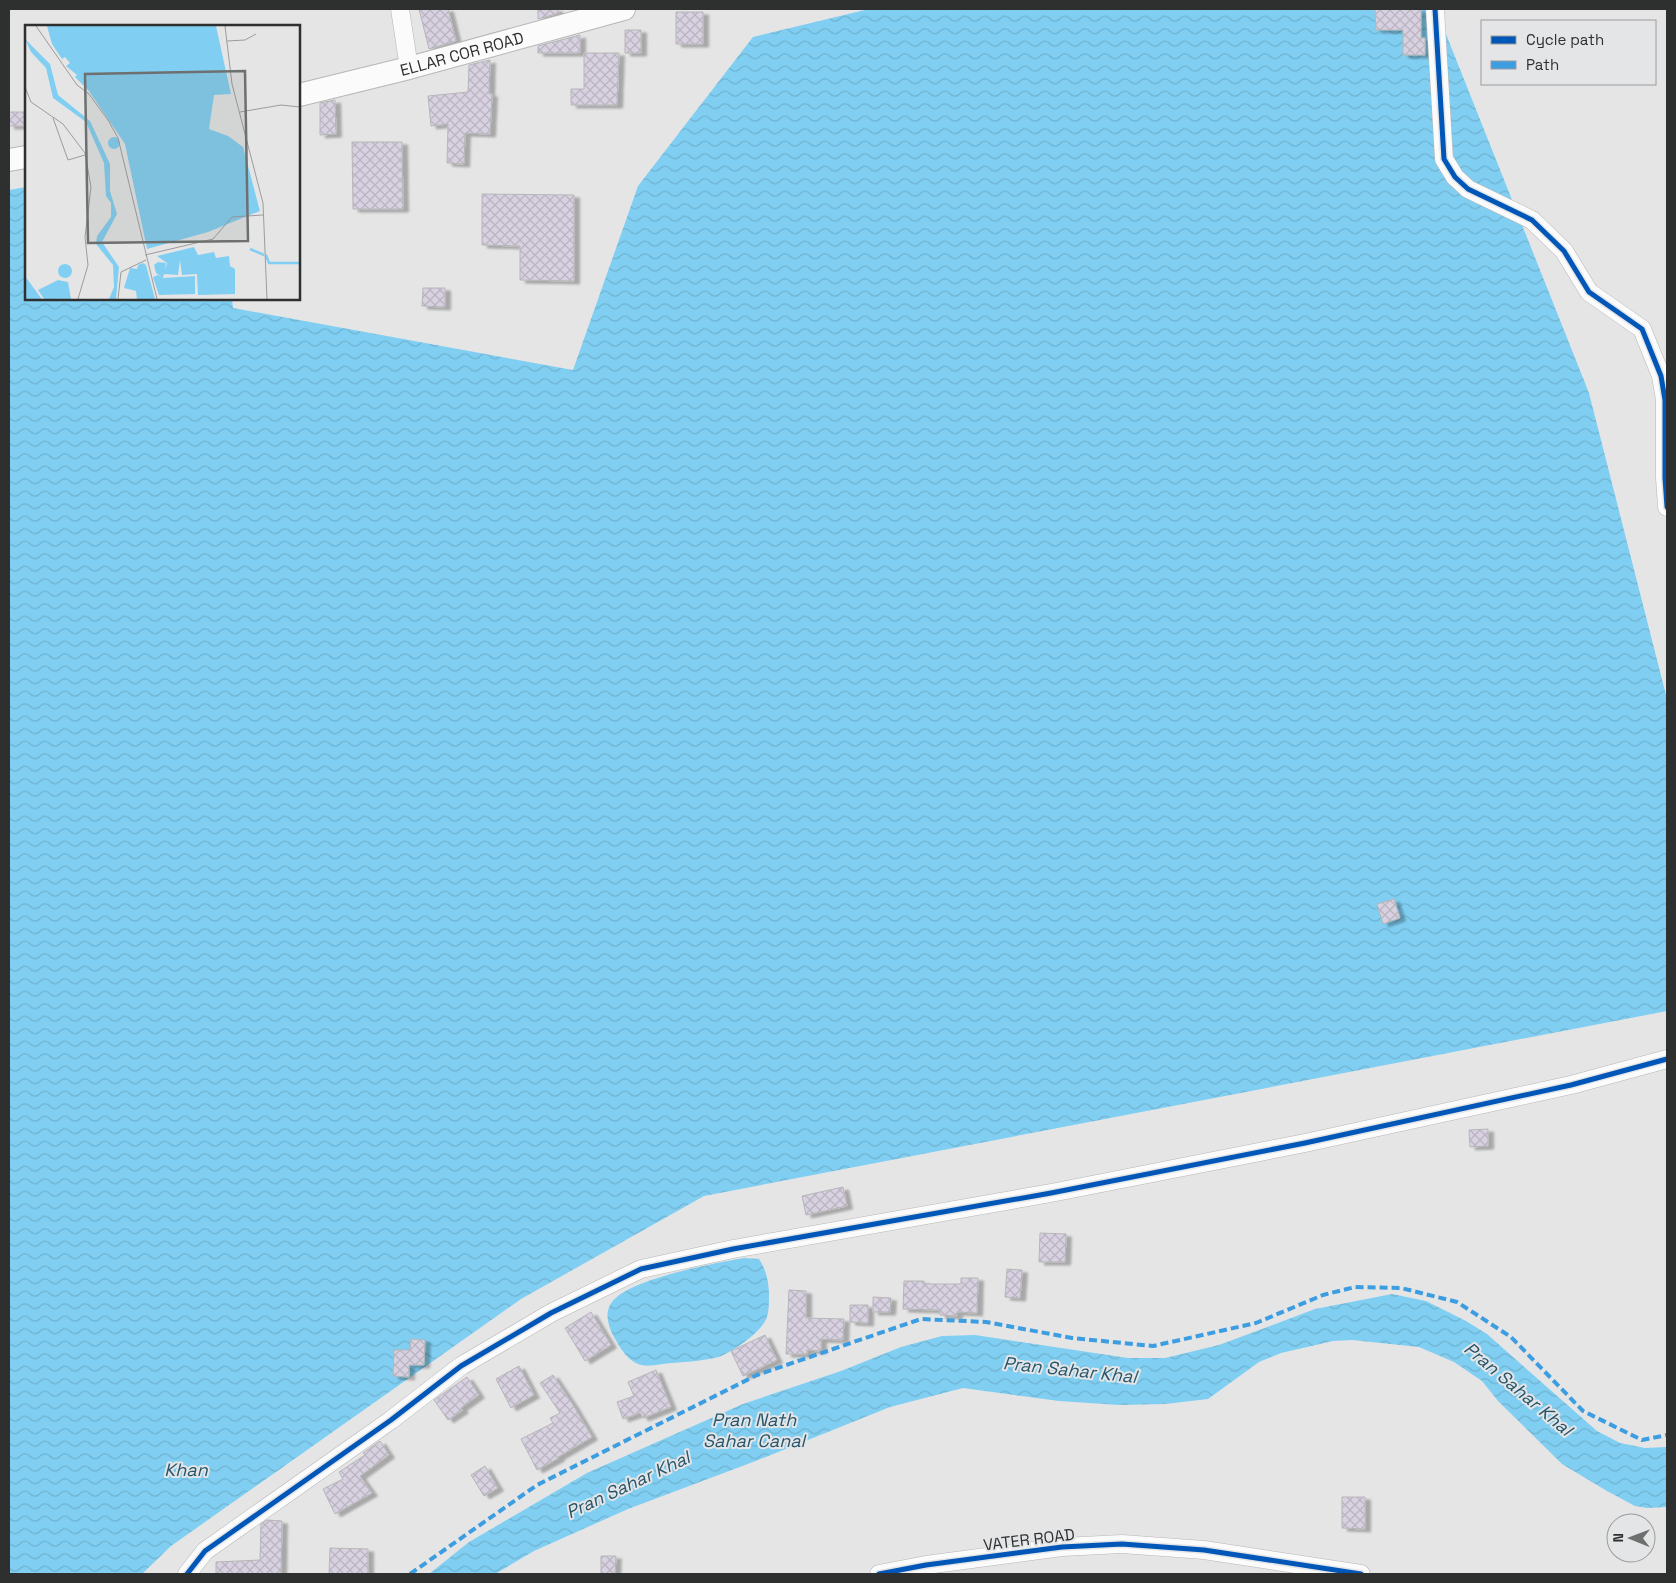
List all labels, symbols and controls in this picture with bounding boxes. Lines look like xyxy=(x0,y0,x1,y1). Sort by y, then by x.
legend xyxy=(1481,20,1656,85)
inset map xyxy=(25,25,300,300)
street label: ELLAR COR ROAD xyxy=(398,27,526,81)
text: Cycle path xyxy=(1526,30,1604,49)
text: Path xyxy=(1526,55,1559,74)
water label: Pran Sahar Khal xyxy=(1460,1337,1579,1442)
water label: Pran Sahar Khal xyxy=(1002,1351,1141,1388)
water label: Pran Nath Sahar Canal xyxy=(703,1408,808,1452)
water label: Pran Sahar Khal xyxy=(562,1445,696,1523)
water label: Khan xyxy=(164,1458,209,1481)
north arrow xyxy=(1606,1513,1656,1563)
street label: VATER ROAD xyxy=(982,1523,1076,1556)
text: N xyxy=(1609,1533,1627,1543)

